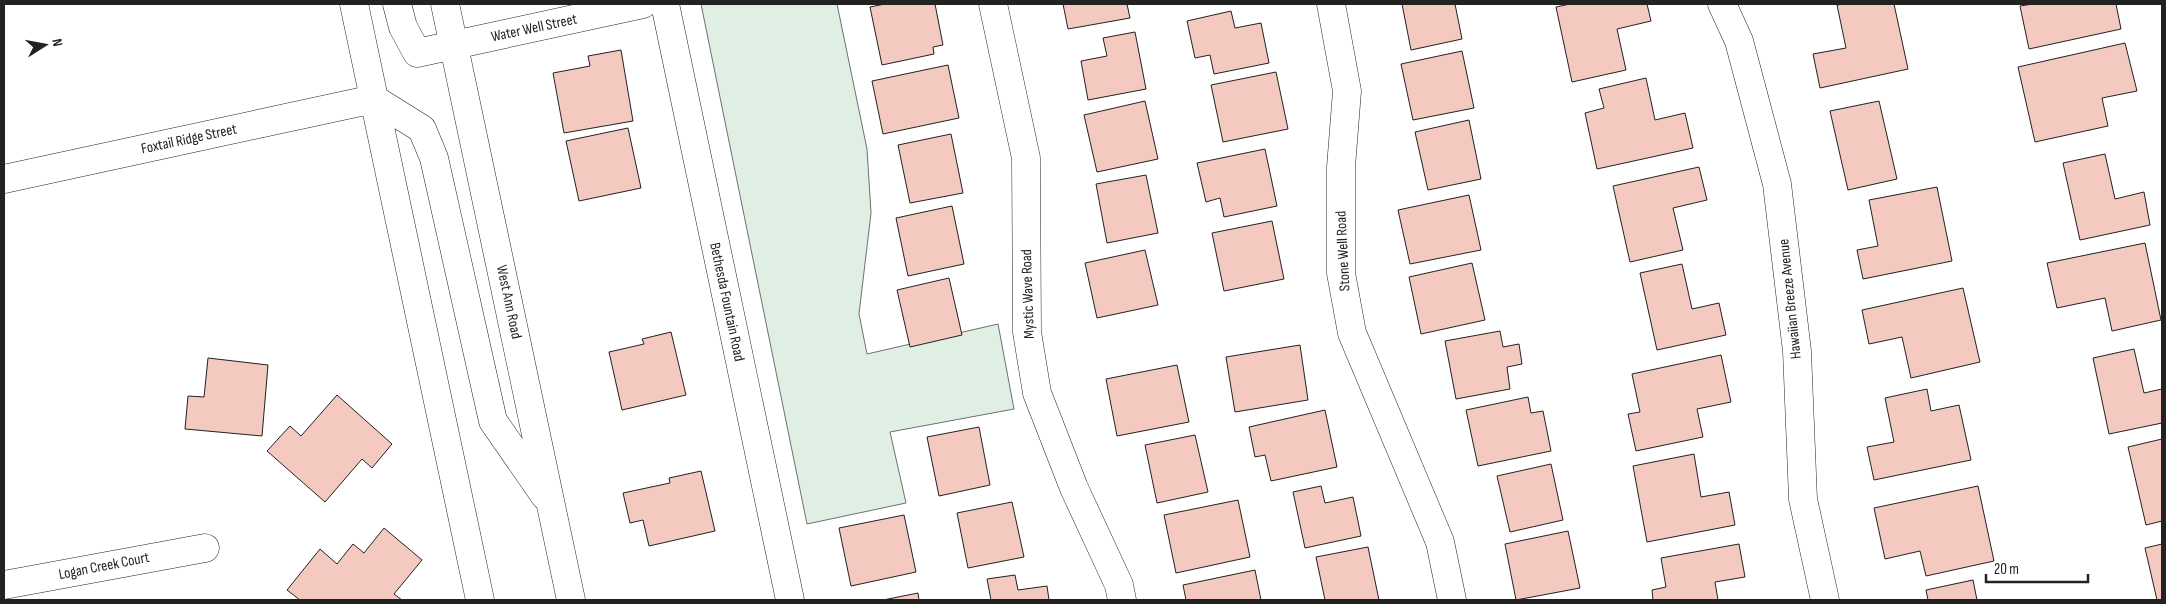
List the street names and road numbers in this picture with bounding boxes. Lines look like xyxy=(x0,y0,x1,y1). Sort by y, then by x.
street label: Water Well Street xyxy=(489,10,579,46)
street label: Foxtail Ridge Street xyxy=(139,120,239,158)
street label: Stone Well Road xyxy=(1331,210,1355,292)
street label: Hawaiian Breeze Avenue xyxy=(1774,238,1806,360)
street label: Bethesda Fountain Road xyxy=(705,241,749,363)
street label: Mystic Wave Road xyxy=(1017,249,1039,339)
street label: West Ann Road xyxy=(492,263,526,341)
street label: Logan Creek Court xyxy=(57,548,151,584)

